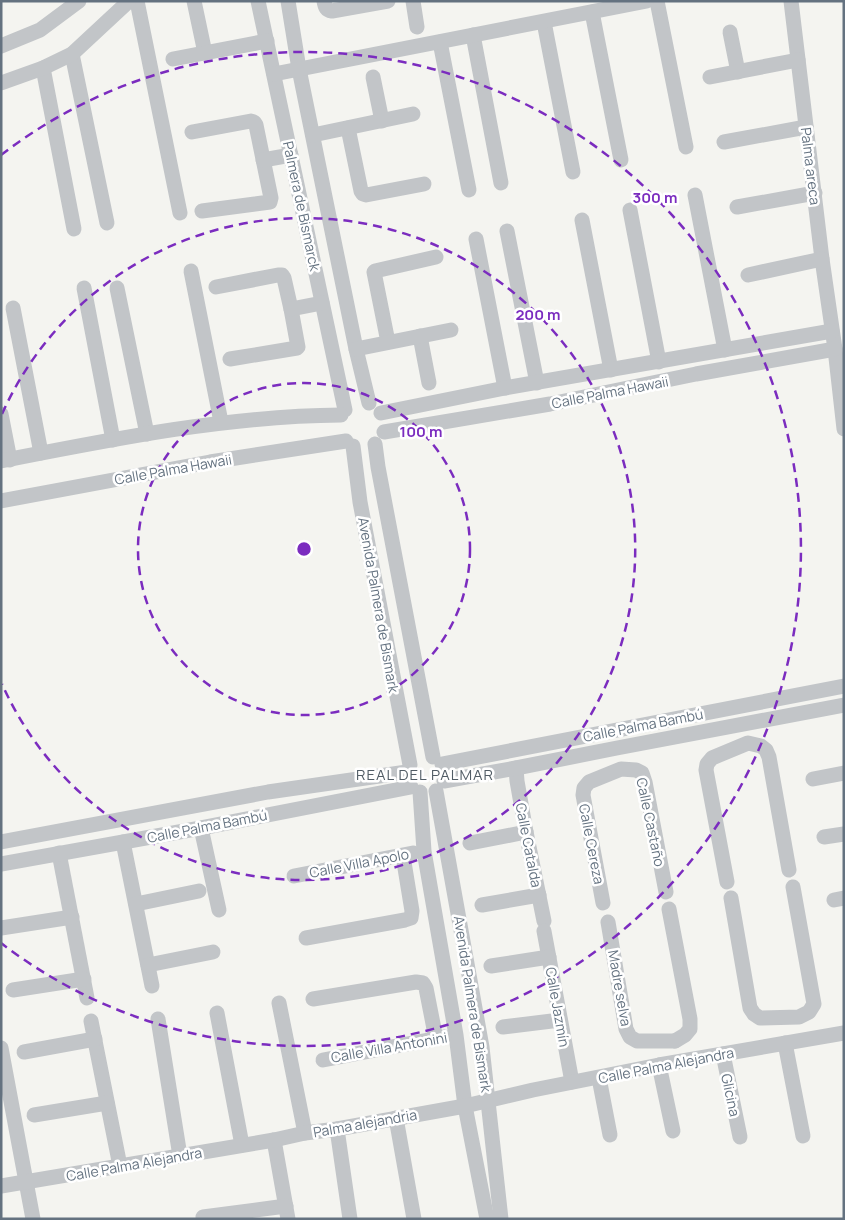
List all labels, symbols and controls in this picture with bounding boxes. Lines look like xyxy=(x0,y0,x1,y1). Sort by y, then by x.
street label: Palma areca xyxy=(797,126,825,206)
street label: Palmera de Bismarck xyxy=(279,139,325,274)
text: 300 m xyxy=(633,187,677,208)
text: 200 m xyxy=(515,304,561,325)
street label: Calle Palma Hawaii xyxy=(550,371,670,413)
text: 100 m xyxy=(400,421,442,442)
street label: Calle Palma Hawaii xyxy=(113,449,233,489)
street label: Avenida Palmera de Bismark xyxy=(354,516,404,695)
centre of rings xyxy=(295,540,313,558)
street label: Calle Palma Bambú xyxy=(581,704,705,746)
district label: REAL DEL PALMAR xyxy=(356,764,494,785)
street label: Calle Castaño xyxy=(632,776,670,868)
street label: Calle Catalda xyxy=(511,801,547,889)
street label: Calle Cereza xyxy=(575,802,609,886)
street label: Calle Palma Bambú xyxy=(145,805,269,847)
street label: Calle Villa Apolo xyxy=(308,844,410,882)
street label: Avenida Palmera de Bismark xyxy=(450,915,496,1095)
street label: Madre selva xyxy=(604,948,636,1028)
street label: Calle Jazmín xyxy=(542,966,574,1048)
street label: Calle Villa Antonini xyxy=(329,1027,449,1067)
street label: Calle Palma Alejandra xyxy=(597,1043,735,1087)
street label: Glicina xyxy=(717,1072,745,1118)
street label: Palma alejandria xyxy=(312,1105,418,1141)
street label: Calle Palma Alejandra xyxy=(65,1143,203,1185)

